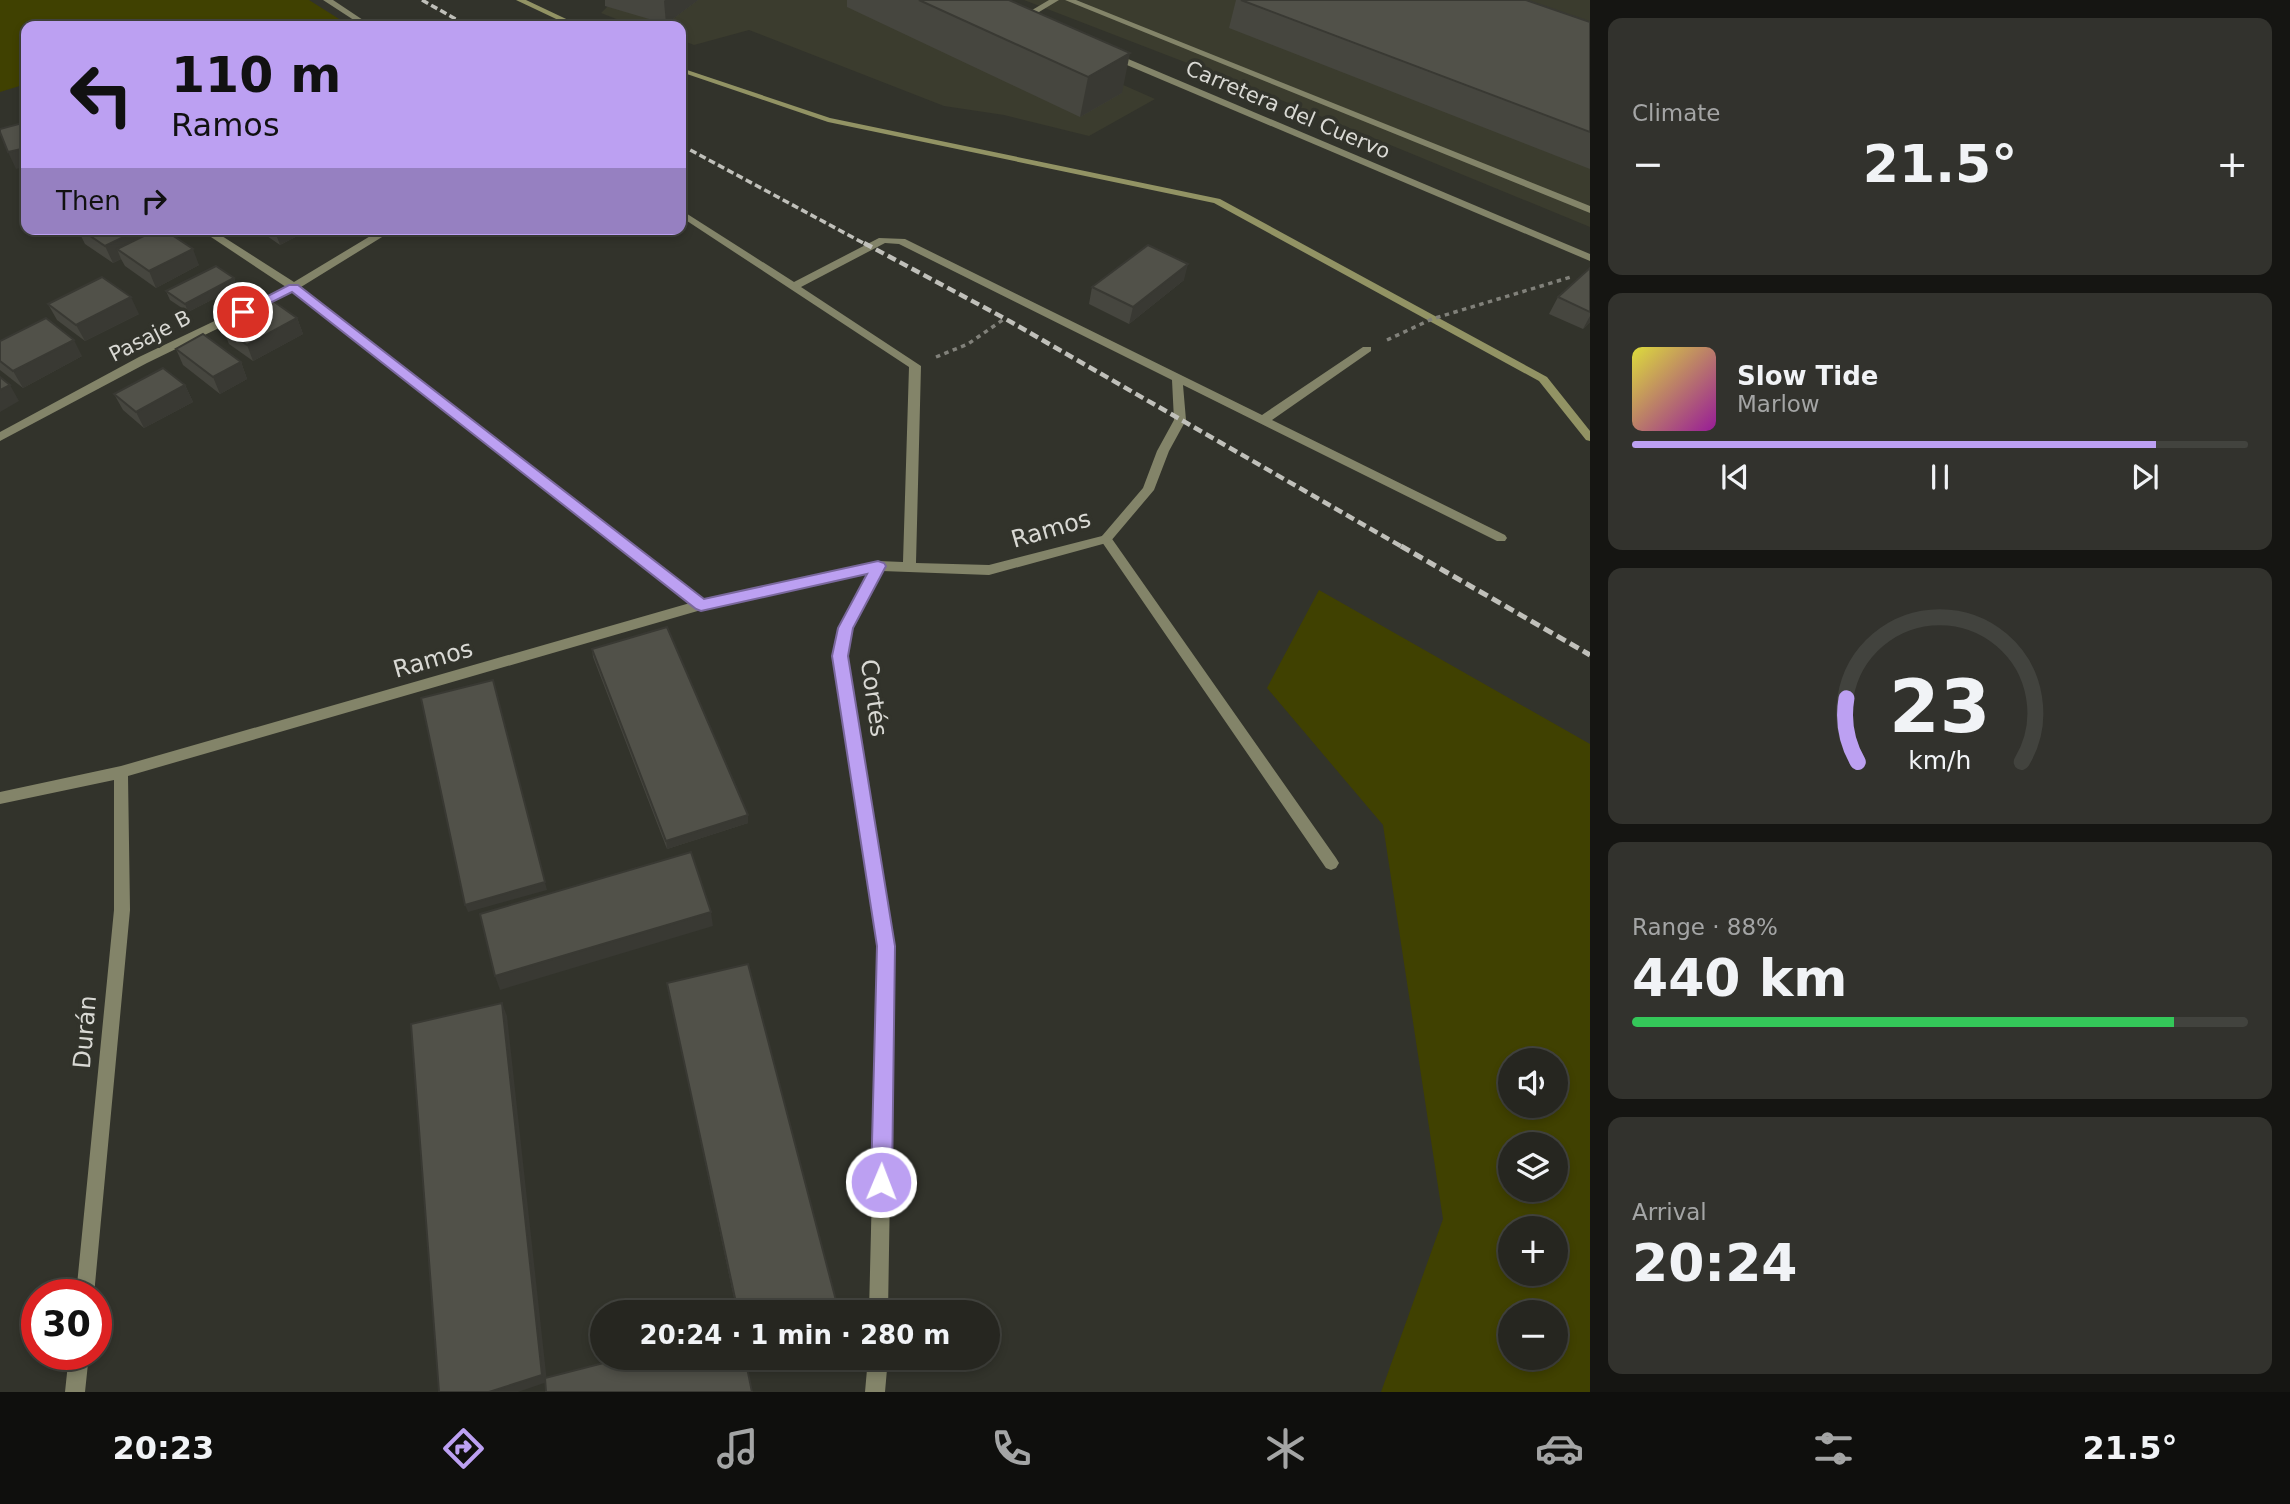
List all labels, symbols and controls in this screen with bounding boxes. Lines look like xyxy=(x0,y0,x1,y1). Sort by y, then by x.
text: 110 m xyxy=(171,47,341,104)
icon: left xyxy=(56,49,147,140)
street label: Carretera del Cuervo xyxy=(1182,56,1394,164)
text: Climate xyxy=(1632,100,1721,126)
text: Ramos xyxy=(171,106,280,144)
text: 21.5° xyxy=(1863,134,2017,194)
text: − xyxy=(1632,142,1664,186)
text: + xyxy=(2216,142,2248,186)
icon: right xyxy=(135,182,173,220)
text: Then xyxy=(56,186,121,216)
pin xyxy=(213,282,273,342)
icon: arrive xyxy=(224,293,262,331)
street label: Pasaje B xyxy=(105,305,195,367)
text: Slow Tide xyxy=(1737,361,1878,391)
text: Marlow xyxy=(1737,391,1820,417)
icon: previous xyxy=(1716,458,1754,496)
icon: pause xyxy=(1921,458,1959,496)
icon: next xyxy=(2126,458,2164,496)
street label: Ramos xyxy=(1008,504,1094,554)
street label: Ramos xyxy=(390,634,476,684)
street label: Cortés xyxy=(855,657,893,739)
text: 23 xyxy=(1889,664,1991,749)
text: km/h xyxy=(1908,746,1972,775)
text: Range · 88% xyxy=(1632,914,1778,940)
text: 440 km xyxy=(1632,948,1847,1008)
street label: Durán xyxy=(68,994,102,1070)
map controls xyxy=(1498,1048,1568,1370)
button: sound xyxy=(1498,1048,1568,1118)
button: layers xyxy=(1498,1132,1568,1202)
position arrow xyxy=(844,1145,918,1219)
text: Arrival xyxy=(1632,1199,1707,1225)
button: + xyxy=(1498,1216,1568,1286)
text: 20:24 xyxy=(1632,1233,1798,1293)
speed limit sign: 30 xyxy=(21,1279,112,1370)
button: − xyxy=(1498,1300,1568,1370)
text: 20:24 · 1 min · 280 m xyxy=(640,1320,950,1350)
icon: directions xyxy=(439,1424,488,1473)
icon: music xyxy=(713,1424,762,1473)
icon: phone xyxy=(987,1424,1036,1473)
icon: climate xyxy=(1261,1424,1310,1473)
icon: car xyxy=(1535,1424,1584,1473)
icon: filters xyxy=(1809,1424,1858,1473)
text: 20:23 xyxy=(112,1429,214,1467)
text: 21.5° xyxy=(2083,1429,2177,1467)

